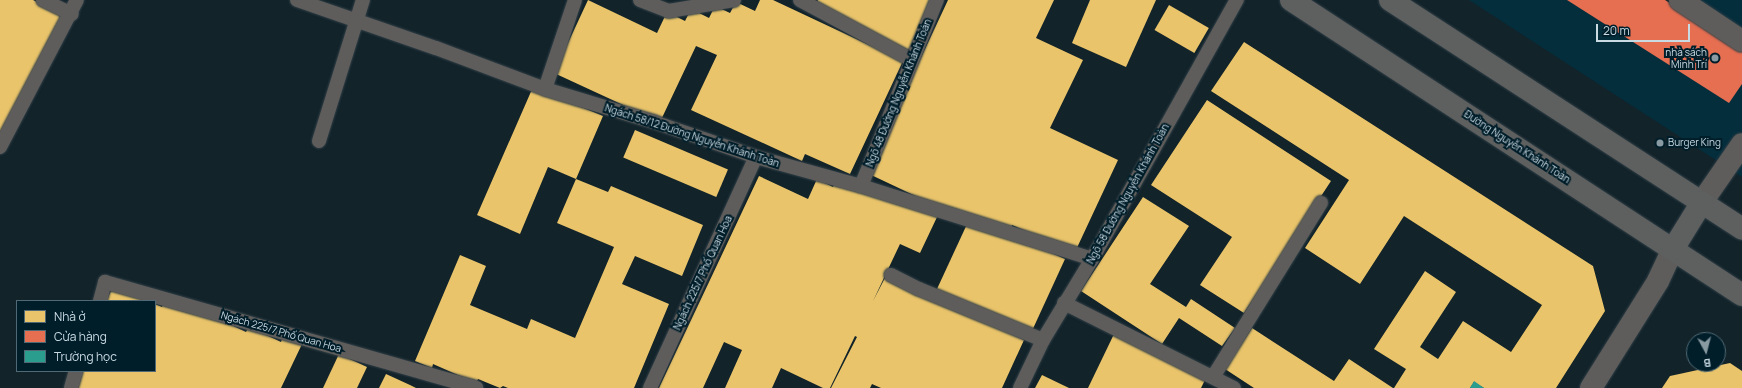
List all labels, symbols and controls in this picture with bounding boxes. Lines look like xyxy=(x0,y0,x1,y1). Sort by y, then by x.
scale bar xyxy=(1598,16,1692,42)
street label: Ngõ 48 Đường Nguyễn Khánh Toàn xyxy=(864,17,934,169)
text: 20 m xyxy=(1603,22,1630,39)
place label: nhà sách Minh Trí xyxy=(1665,46,1707,70)
marker: nhà sách Minh Trí xyxy=(1710,53,1720,63)
street label: Ngách 58/12 Đường Nguyễn Khánh Toàn xyxy=(603,102,781,170)
street label: Đường Nguyễn Khánh Toàn xyxy=(1462,108,1572,186)
street label: Ngõ 58 Đường Nguyễn Khánh Toàn xyxy=(1084,122,1172,266)
place label: Burger King xyxy=(1668,137,1721,149)
marker: Burger King xyxy=(1655,138,1665,148)
street label: Ngách 225/7 Phố Quan Hoa xyxy=(671,214,735,332)
legend xyxy=(16,300,156,372)
text: Nhà ở xyxy=(54,308,86,325)
street label: Ngách 225/7 Phố Quan Hoa xyxy=(219,309,343,355)
text: Cửa hàng xyxy=(54,328,107,345)
north arrow xyxy=(1686,332,1726,372)
text: Trường học xyxy=(54,348,117,365)
text: B xyxy=(1703,356,1712,371)

